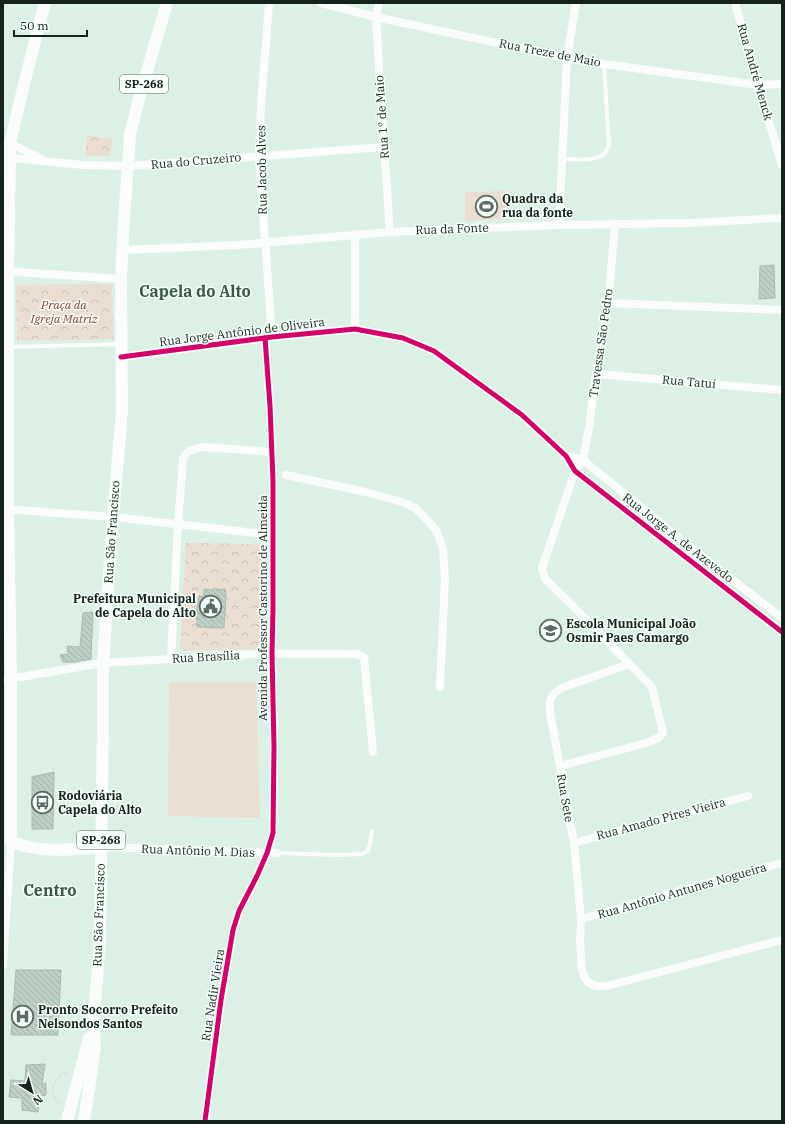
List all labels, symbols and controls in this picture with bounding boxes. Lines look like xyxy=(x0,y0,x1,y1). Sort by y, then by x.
scale bar xyxy=(14,12,87,38)
text: 50 m xyxy=(20,18,49,33)
street label: Rua André Menck xyxy=(734,22,777,122)
street label: Rua Treze de Maio xyxy=(498,35,602,70)
road number: SP-268 xyxy=(120,75,168,93)
street label: Rua 1º de Maio xyxy=(371,75,392,159)
street label: Rua Jacob Alves xyxy=(253,125,270,215)
street label: Rua do Cruzeiro xyxy=(150,149,242,172)
place label: Quadra da rua da fonte xyxy=(502,191,573,220)
sports icon: Quadra da rua da fonte xyxy=(474,193,500,219)
street label: Rua da Fonte xyxy=(415,220,489,237)
district label: Capela do Alto xyxy=(139,281,251,301)
street label: Travessa São Pedro xyxy=(585,287,616,398)
park label: Praça da Igreja Matriz xyxy=(30,297,98,326)
street label: Rua Jorge Antônio de Oliveira xyxy=(158,314,326,349)
street label: Rua Tatuí xyxy=(661,372,717,391)
street label: Rua São Francisco xyxy=(100,480,123,584)
street label: Rua Jorge A. de Azevedo xyxy=(620,490,737,586)
street label: Avenida Professor Castorino de Almeida xyxy=(255,494,270,721)
place label: Prefeitura Municipal de Capela do Alto xyxy=(73,591,196,620)
public building icon: Prefeitura Municipal de Capela do Alto xyxy=(198,593,224,619)
place label: Escola Municipal João Osmir Paes Camargo xyxy=(566,616,696,645)
school or university icon: Escola Municipal João Osmir Paes Camargo xyxy=(538,618,564,644)
street label: Rua Brasília xyxy=(172,647,241,666)
street label: Rua Sete xyxy=(554,773,577,823)
place label: Rodoviária Capela do Alto xyxy=(58,788,142,817)
bus stop icon: Rodoviária Capela do Alto xyxy=(30,790,56,816)
street label: Rua Amado Pires Vieira xyxy=(595,794,728,843)
road number: SP-268 xyxy=(77,831,125,849)
street label: Rua Antônio M. Dias xyxy=(141,841,255,860)
street label: Rua Antônio Antunes Nogueira xyxy=(596,859,768,922)
street label: Rua São Francisco xyxy=(89,863,108,967)
district label: Centro xyxy=(23,880,77,900)
street label: Rua Nadir Vieira xyxy=(198,947,227,1042)
place label: Pronto Socorro Prefeito Nelsondos Santos xyxy=(38,1002,178,1031)
hospital icon: Pronto Socorro Prefeito Nelsondos Santos xyxy=(10,1004,36,1030)
north arrow xyxy=(12,1072,52,1112)
text: N xyxy=(30,1092,46,1108)

